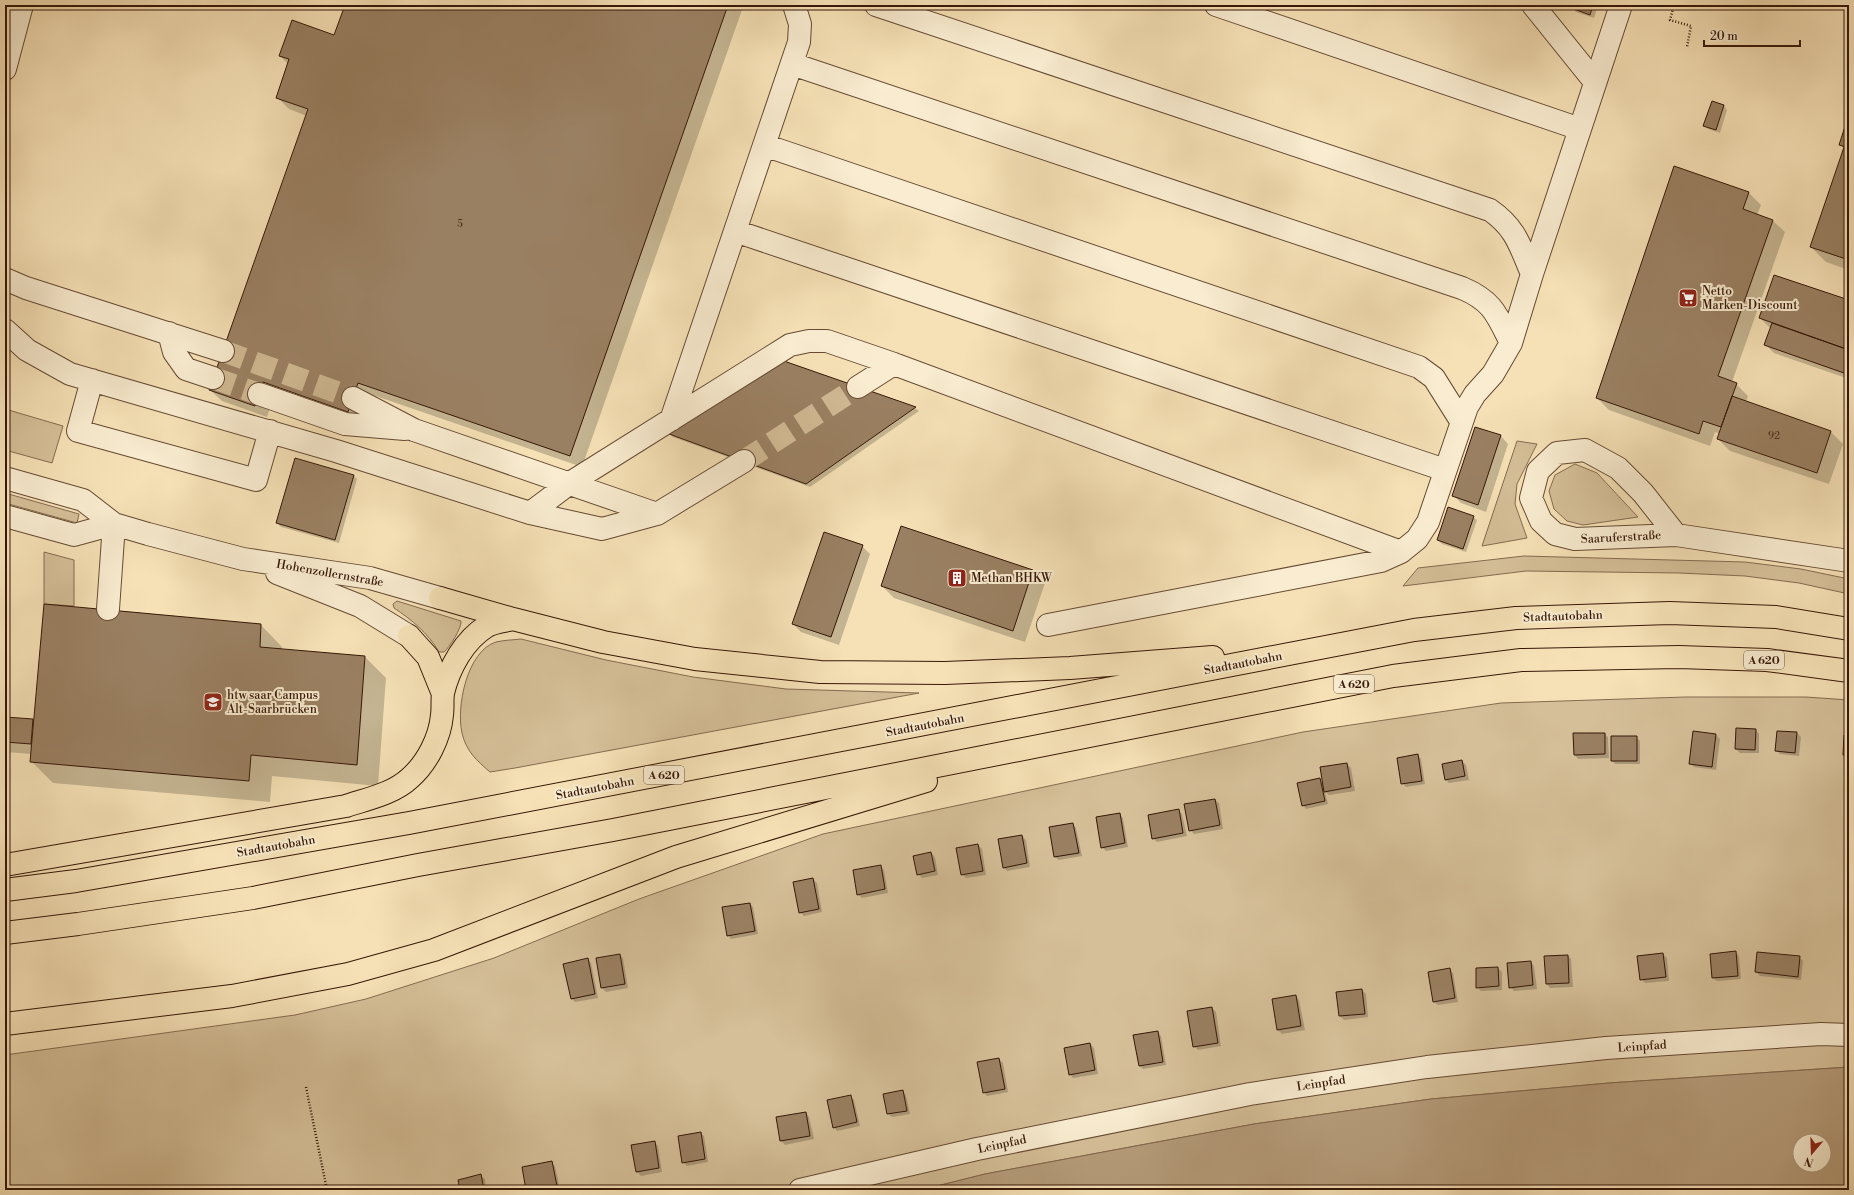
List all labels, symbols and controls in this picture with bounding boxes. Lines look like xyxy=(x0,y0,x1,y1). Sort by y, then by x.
scale bar xyxy=(1704,22,1800,48)
text: 20 m xyxy=(1710,29,1738,44)
house number: 5 xyxy=(457,218,463,230)
place label: Netto Marken-Discount xyxy=(1702,284,1798,313)
supermarket icon: Netto Marken-Discount xyxy=(1677,287,1699,309)
house number: 92 xyxy=(1768,430,1780,442)
street label: Saaruferstraße xyxy=(1581,528,1662,547)
street label: Hohenzollernstraße xyxy=(275,557,385,590)
building icon: Methan BHKW xyxy=(946,567,968,589)
place label: Methan BHKW xyxy=(971,571,1053,586)
street label: Stadtautobahn xyxy=(1523,608,1603,625)
street label: Stadtautobahn xyxy=(1203,649,1284,678)
road number: A 620 xyxy=(1744,651,1784,669)
road number: A 620 xyxy=(1334,675,1374,693)
place label: htw saar Campus Alt-Saarbrücken xyxy=(226,688,318,717)
school or university icon: htw saar Campus Alt-Saarbrücken xyxy=(202,691,224,713)
street label: Stadtautobahn xyxy=(885,711,966,740)
road number: A 620 xyxy=(644,766,684,784)
street label: Stadtautobahn xyxy=(555,774,636,803)
street label: Stadtautobahn xyxy=(236,832,317,861)
street label: Leinpfad xyxy=(1617,1037,1667,1056)
street label: Leinpfad xyxy=(1296,1072,1347,1095)
street label: Leinpfad xyxy=(977,1132,1028,1157)
north arrow xyxy=(1792,1133,1832,1173)
text: N xyxy=(1802,1153,1815,1170)

